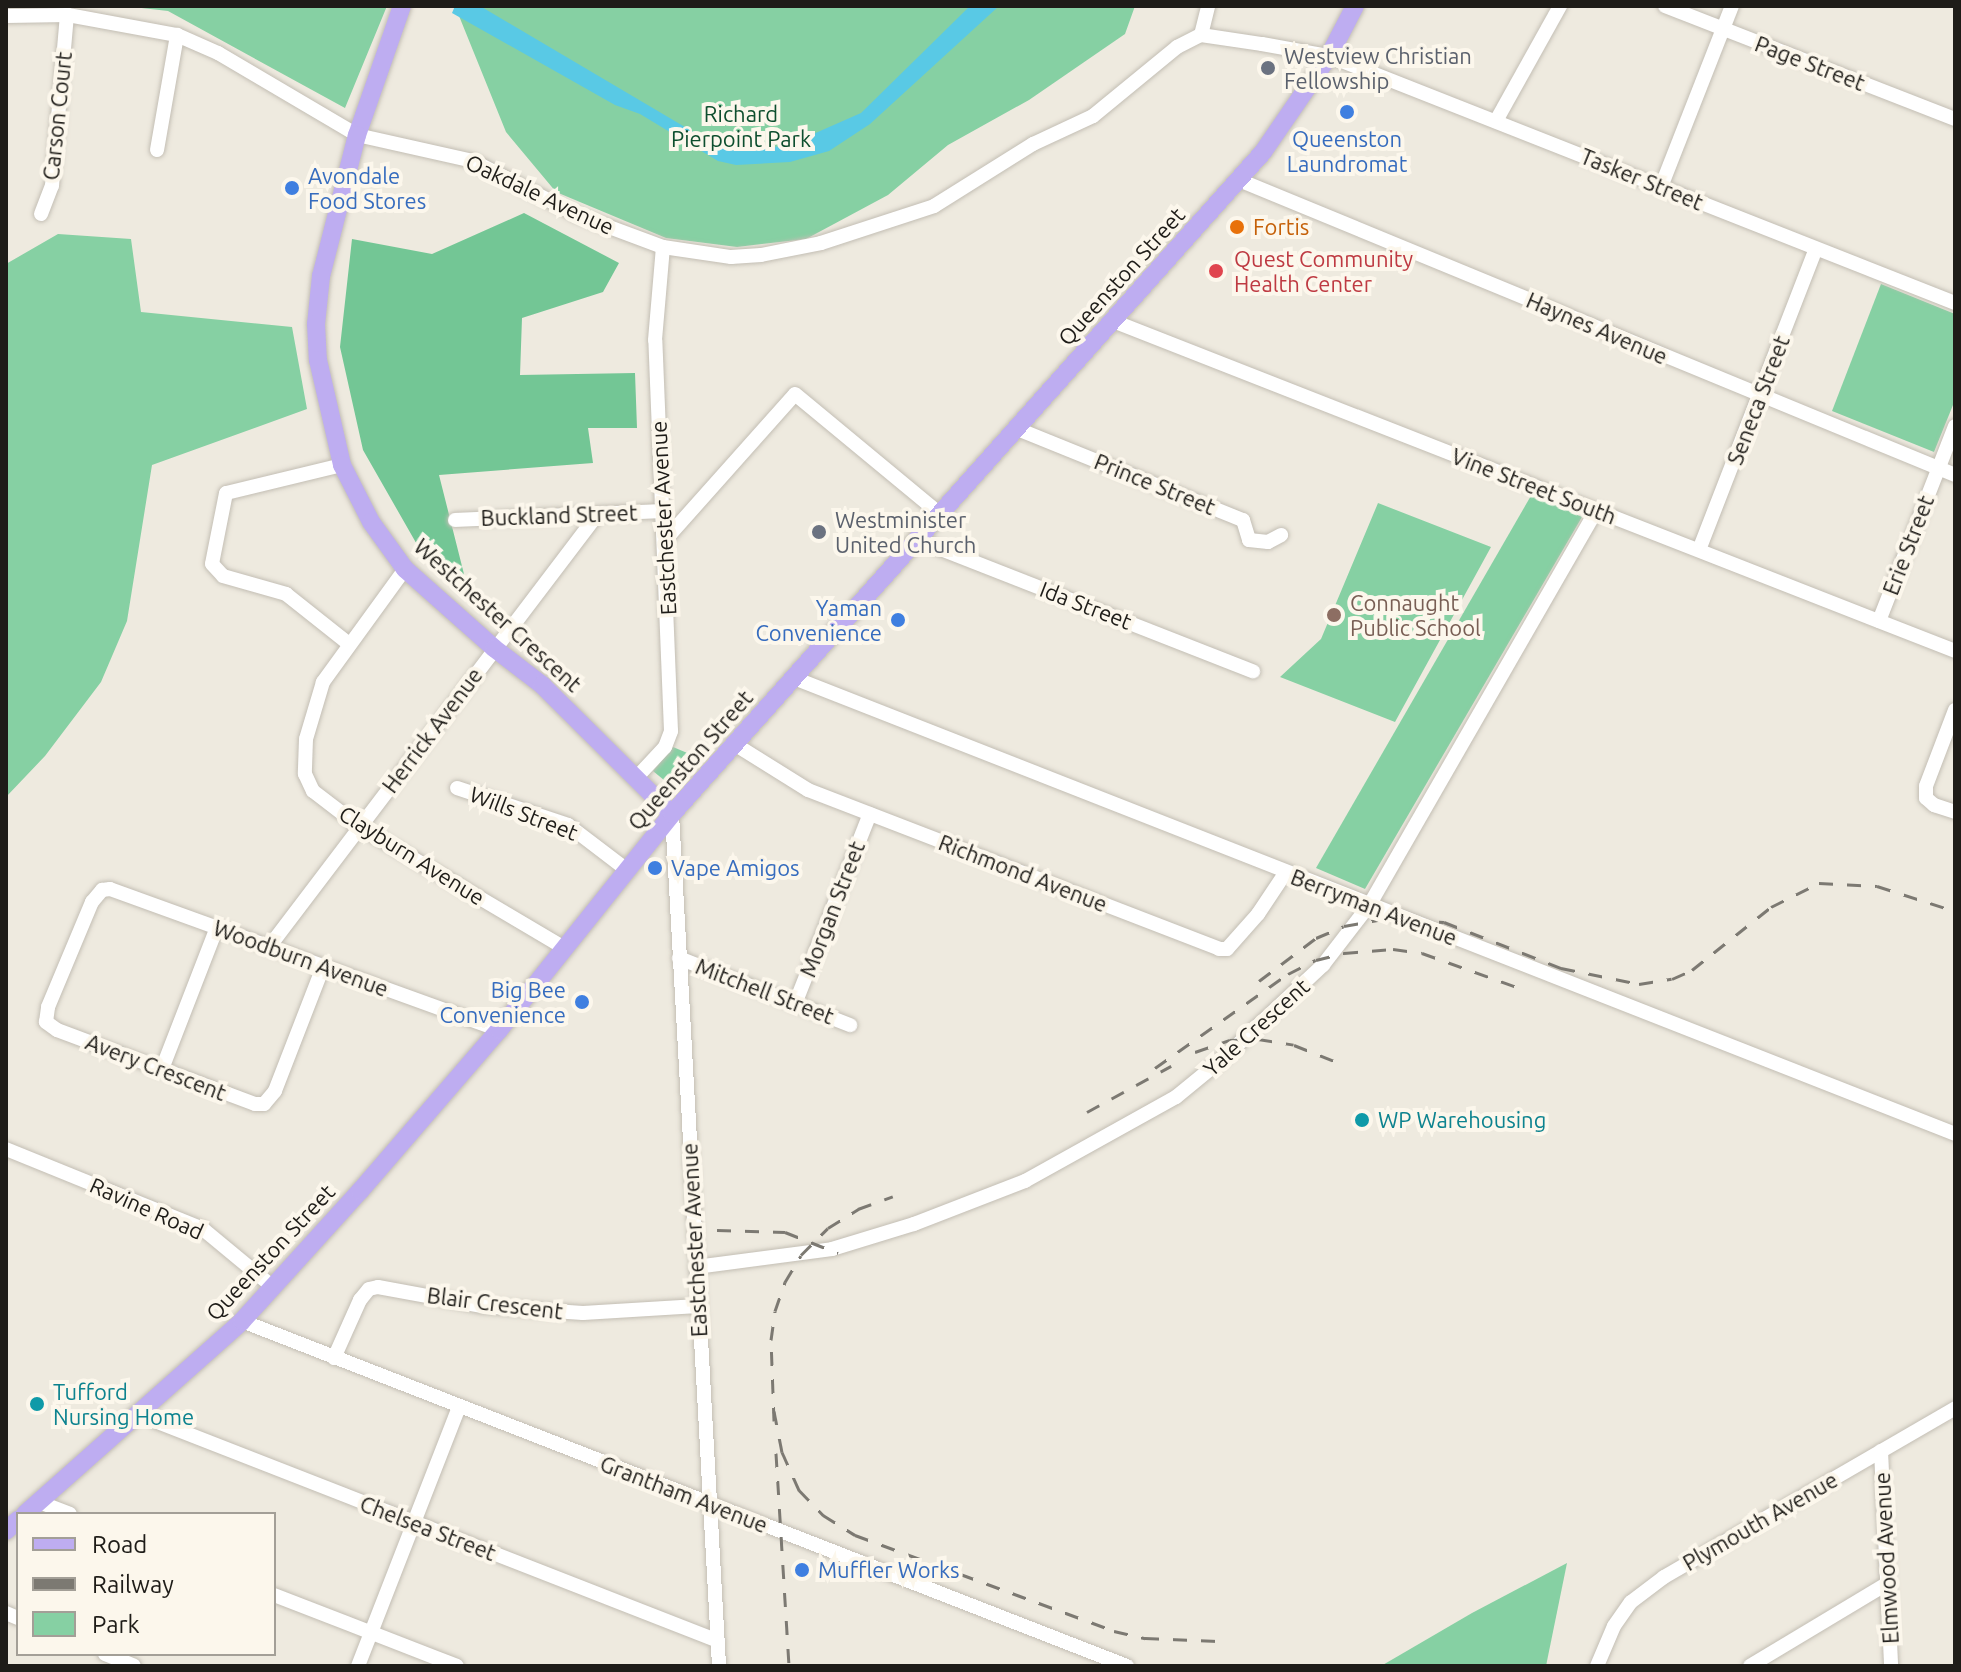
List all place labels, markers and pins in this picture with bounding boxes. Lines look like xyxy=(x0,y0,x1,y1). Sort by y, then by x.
place label: Westview Christian Fellowship xyxy=(1284,42,1472,94)
marker: Westview Christian Fellowship xyxy=(1259,59,1277,77)
marker: Queenston Laundromat xyxy=(1338,103,1356,121)
place label: Queenston Laundromat xyxy=(1287,125,1407,176)
place label: Avondale Food Stores xyxy=(308,162,426,214)
marker: Avondale Food Stores xyxy=(283,179,301,197)
place label: Fortis xyxy=(1253,214,1309,240)
marker: Fortis xyxy=(1228,218,1246,236)
place label: Quest Community Health Center xyxy=(1234,245,1413,296)
marker: Quest Community Health Center xyxy=(1205,260,1227,282)
place label: Westminister United Church xyxy=(835,506,976,558)
marker: Westminister United Church xyxy=(810,523,828,541)
place label: Connaught Public School xyxy=(1350,589,1481,640)
place label: Yaman Convenience xyxy=(755,594,882,646)
marker: Connaught Public School xyxy=(1325,606,1343,624)
marker: Yaman Convenience xyxy=(889,611,907,629)
place label: Vape Amigos xyxy=(671,855,800,881)
marker: Vape Amigos xyxy=(646,859,664,877)
place label: Big Bee Convenience xyxy=(439,976,566,1028)
marker: Big Bee Convenience xyxy=(573,993,591,1011)
place label: WP Warehousing xyxy=(1378,1107,1546,1133)
marker: WP Warehousing xyxy=(1353,1111,1371,1129)
place label: Tufford Nursing Home xyxy=(53,1378,194,1430)
marker: Tufford Nursing Home xyxy=(28,1395,46,1413)
place label: Muffler Works xyxy=(818,1557,960,1583)
marker: Muffler Works xyxy=(793,1561,811,1579)

